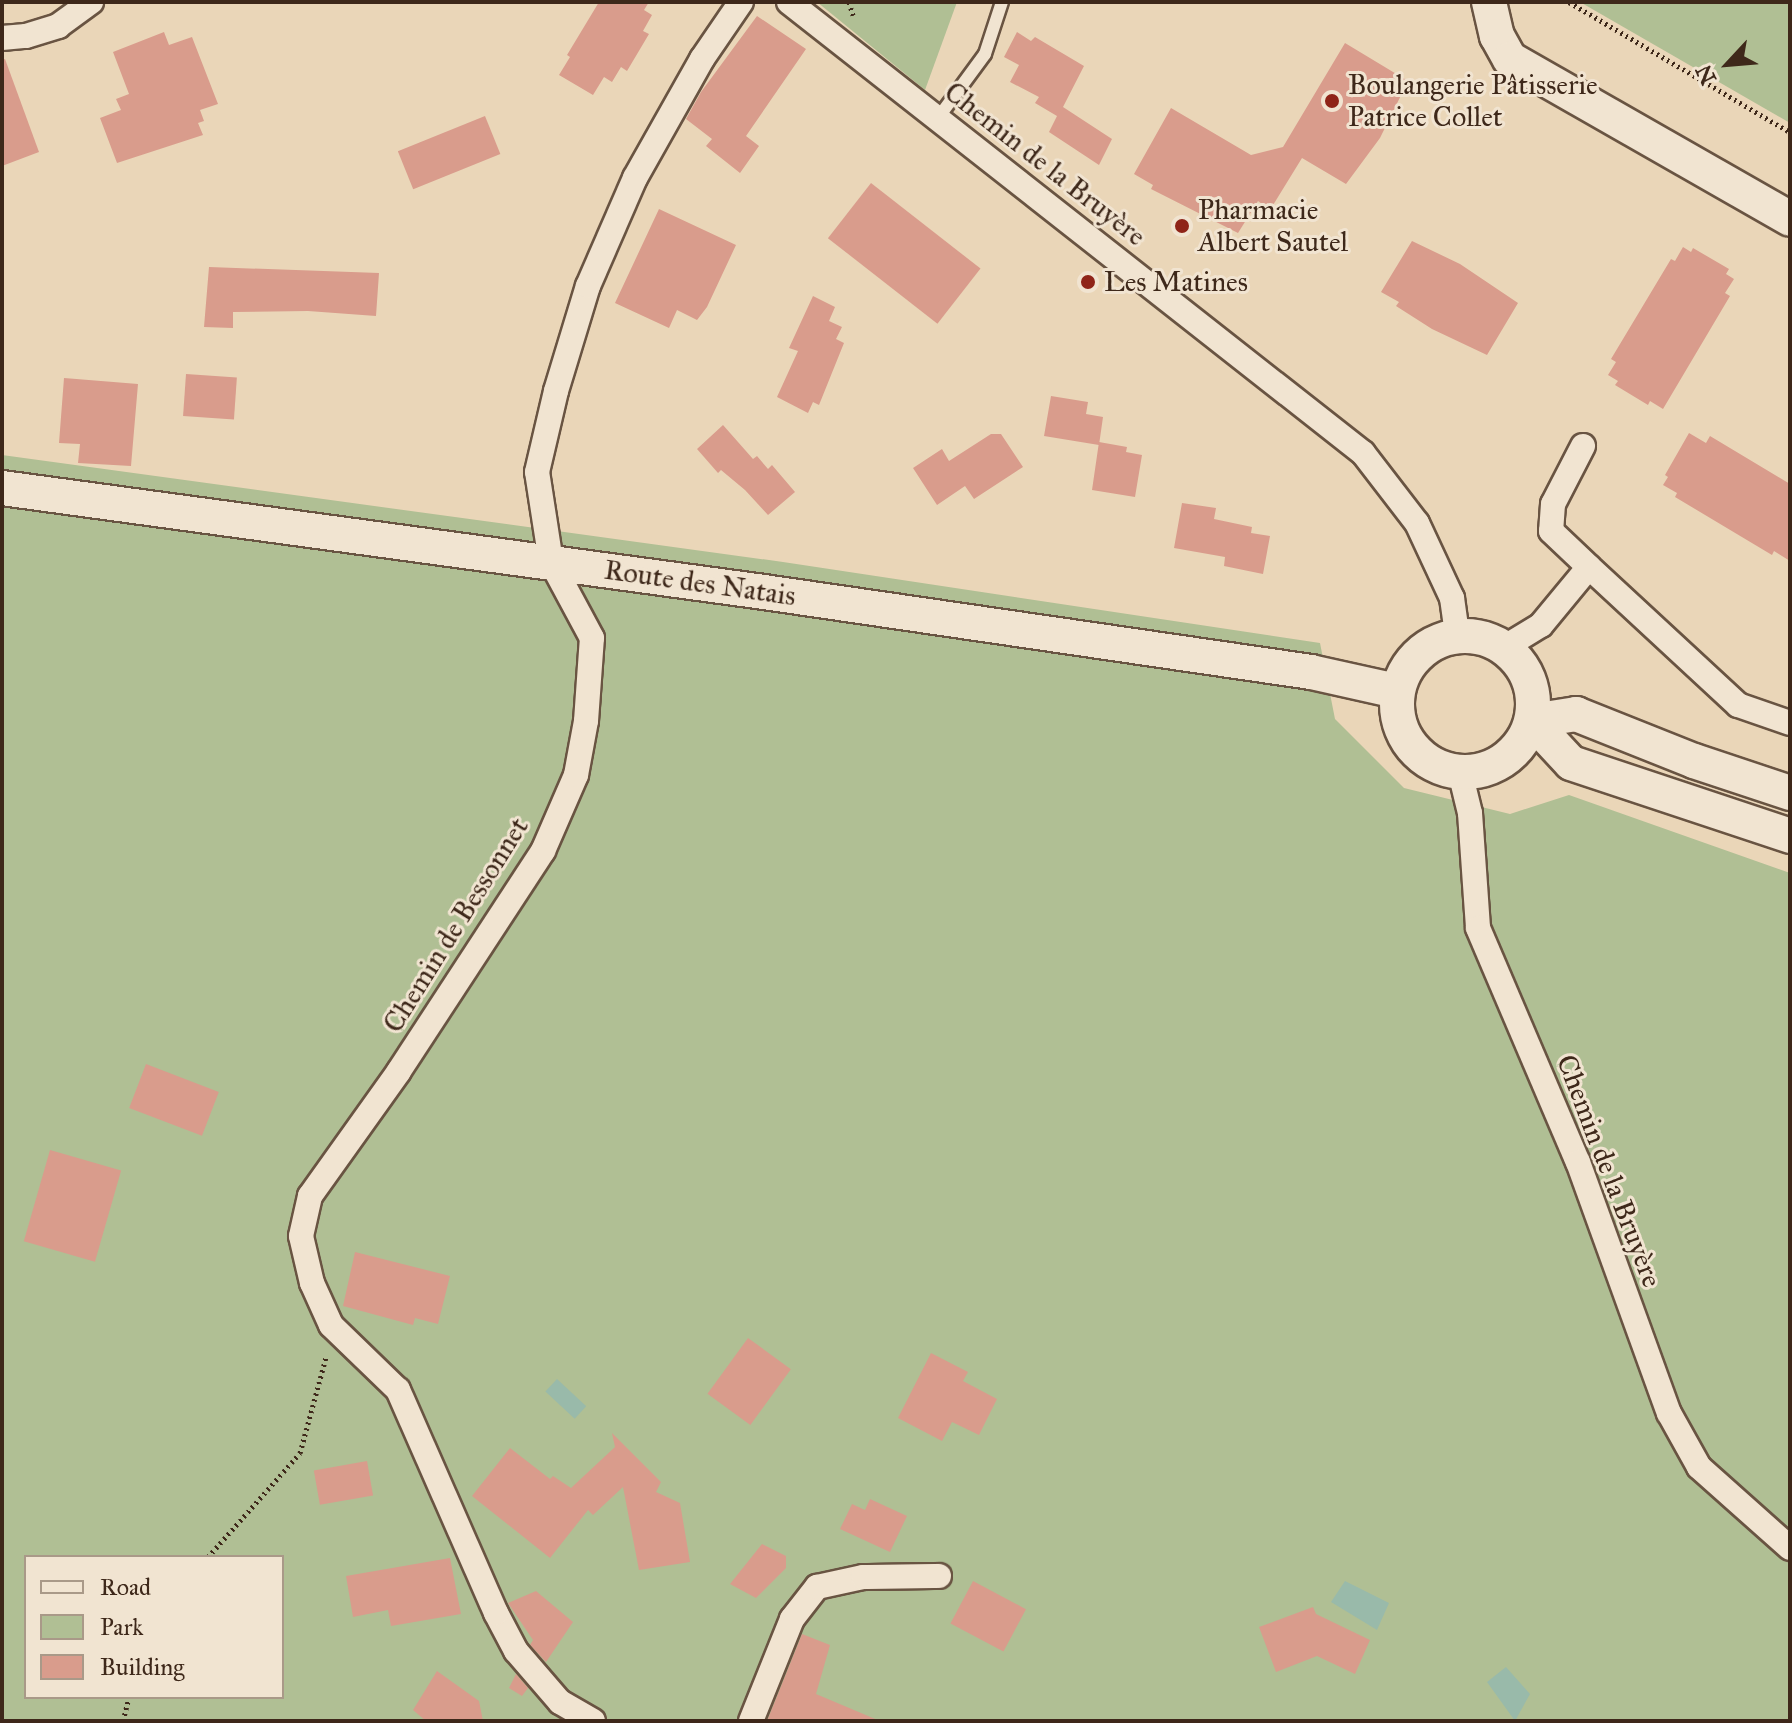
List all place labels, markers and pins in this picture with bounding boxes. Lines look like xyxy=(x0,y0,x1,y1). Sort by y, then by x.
place label: Boulangerie Pâtisserie Patrice Collet xyxy=(1348,68,1598,134)
marker: Boulangerie Pâtisserie Patrice Collet xyxy=(1323,92,1341,110)
place label: Pharmacie Albert Sautel xyxy=(1198,193,1348,259)
marker: Pharmacie Albert Sautel xyxy=(1173,217,1191,235)
place label: Les Matines xyxy=(1104,265,1248,299)
marker: Les Matines xyxy=(1079,273,1097,291)

